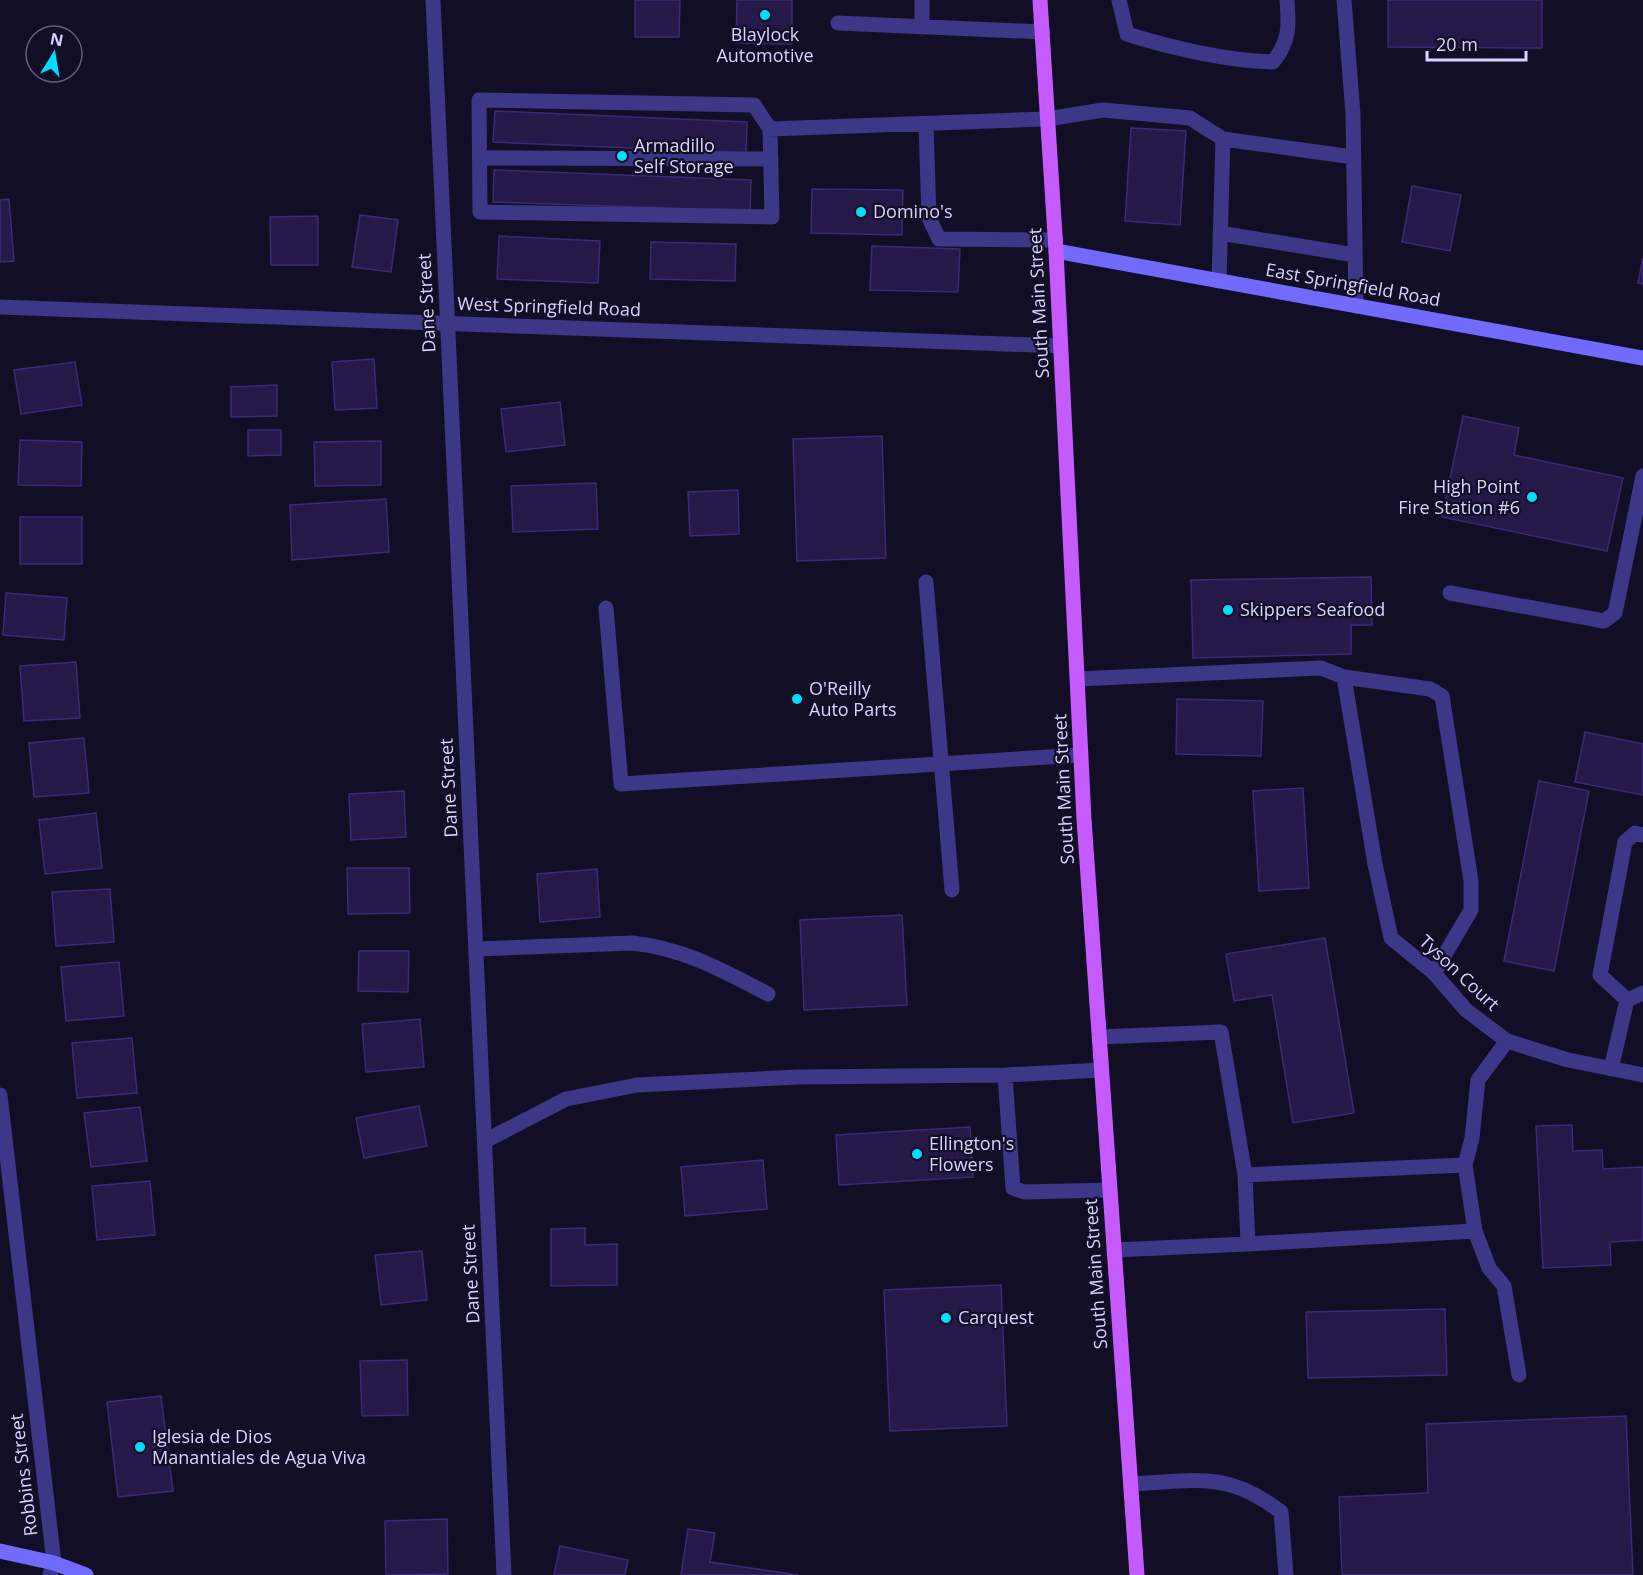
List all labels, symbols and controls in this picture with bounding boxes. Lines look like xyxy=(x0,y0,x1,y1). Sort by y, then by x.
marker: Blaylock Automotive xyxy=(758,8,772,22)
place label: Blaylock Automotive xyxy=(716,22,814,67)
north arrow xyxy=(24,24,84,84)
scale bar xyxy=(1427,24,1526,62)
text: N xyxy=(48,27,65,51)
text: 20 m xyxy=(1436,32,1478,56)
place label: Armadillo Self Storage xyxy=(634,133,734,178)
marker: Armadillo Self Storage xyxy=(615,149,629,163)
place label: Domino's xyxy=(873,199,953,223)
marker: Domino's xyxy=(854,205,868,219)
street label: South Main Street xyxy=(1022,227,1054,379)
street label: Dane Street xyxy=(411,253,441,353)
street label: East Springfield Road xyxy=(1264,257,1442,311)
street label: West Springfield Road xyxy=(457,291,641,321)
place label: High Point Fire Station #6 xyxy=(1398,474,1520,519)
marker: High Point Fire Station #6 xyxy=(1525,490,1539,504)
place label: Skippers Seafood xyxy=(1240,597,1385,621)
marker: Skippers Seafood xyxy=(1221,603,1235,617)
place label: O'Reilly Auto Parts xyxy=(809,676,897,721)
marker: O'Reilly Auto Parts xyxy=(790,692,804,706)
street label: South Main Street xyxy=(1047,713,1079,865)
street label: Dane Street xyxy=(433,738,463,838)
street label: Tyson Court xyxy=(1415,929,1505,1015)
place label: Ellington's Flowers xyxy=(929,1131,1014,1176)
marker: Ellington's Flowers xyxy=(910,1147,924,1161)
street label: South Main Street xyxy=(1078,1198,1112,1350)
street label: Dane Street xyxy=(455,1224,485,1324)
place label: Carquest xyxy=(958,1305,1034,1329)
marker: Carquest xyxy=(939,1311,953,1325)
street label: Robbins Street xyxy=(4,1413,42,1538)
place label: Iglesia de Dios Manantiales de Agua Viva xyxy=(152,1424,366,1469)
marker: Iglesia de Dios Manantiales de Agua Viva xyxy=(133,1440,147,1454)

